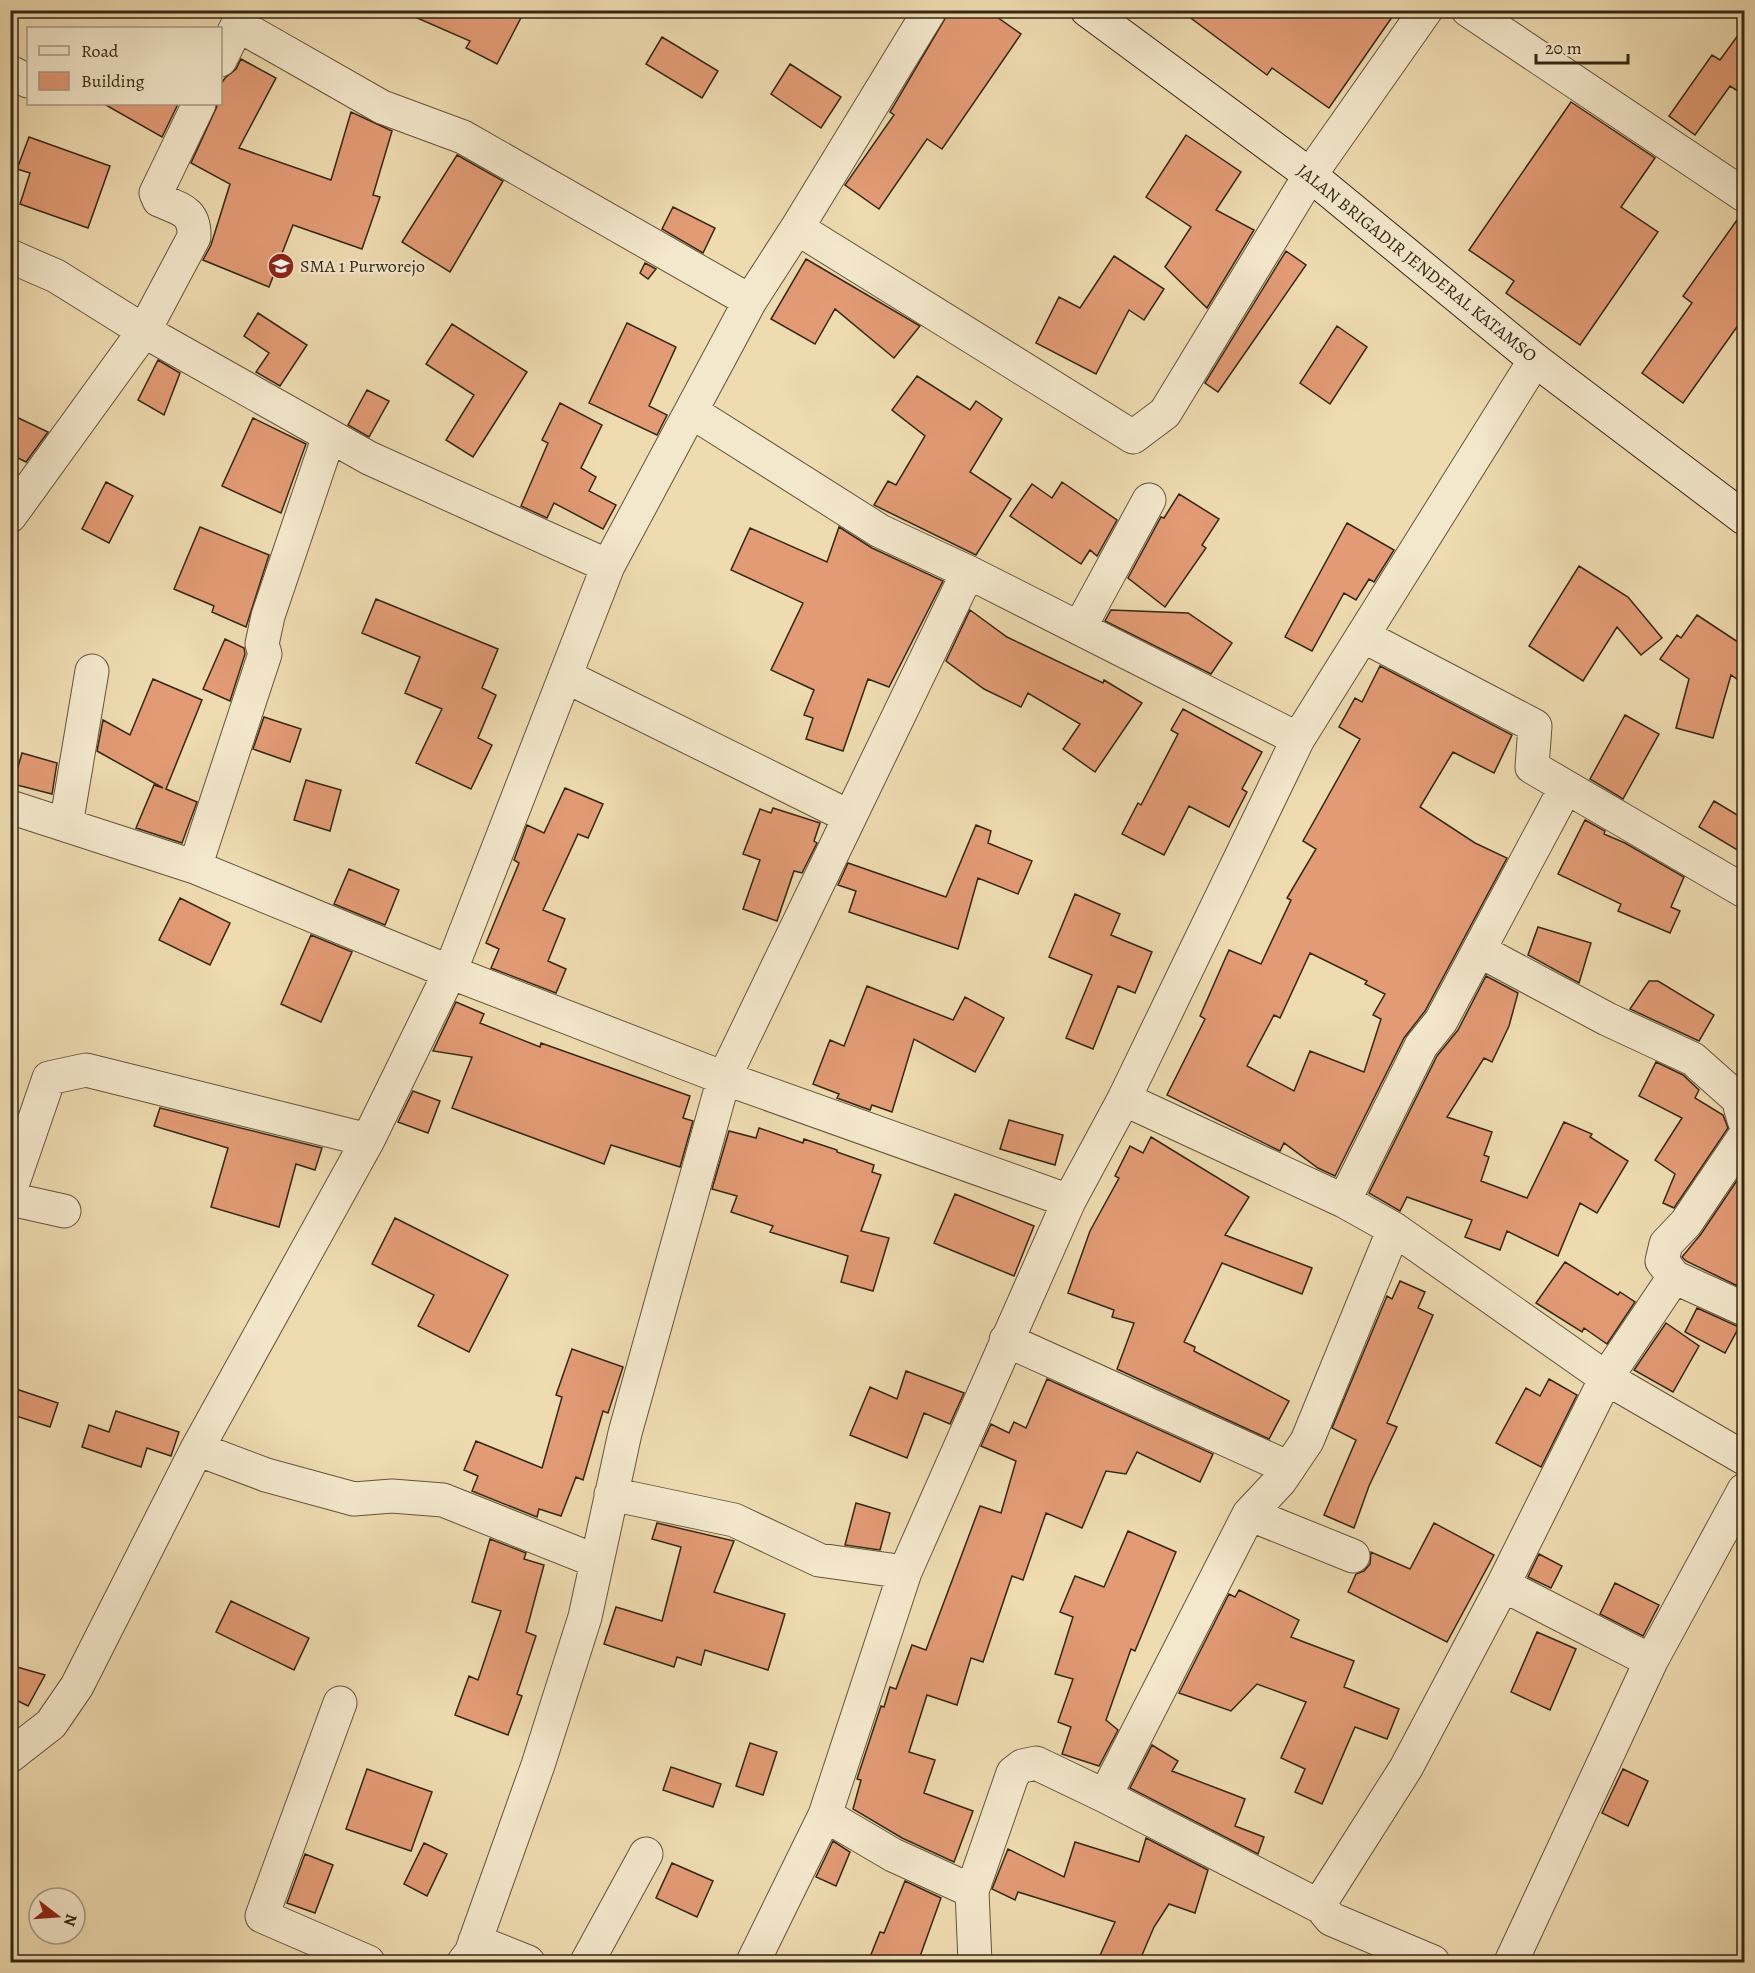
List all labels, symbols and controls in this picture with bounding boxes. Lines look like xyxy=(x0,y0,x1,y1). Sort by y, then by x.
legend xyxy=(27,27,222,105)
scale bar xyxy=(1536,27,1628,65)
text: 20 m xyxy=(1545,36,1582,60)
text: Road xyxy=(81,39,119,63)
text: Building xyxy=(81,69,145,93)
street label: JALAN BRIGADIR JENDERAL KATAMSO xyxy=(1292,159,1542,367)
school or university icon: SMA 1 Purworejo xyxy=(266,251,296,281)
place label: SMA 1 Purworejo xyxy=(300,254,425,278)
north arrow xyxy=(27,1886,87,1946)
text: N xyxy=(58,1911,83,1929)

